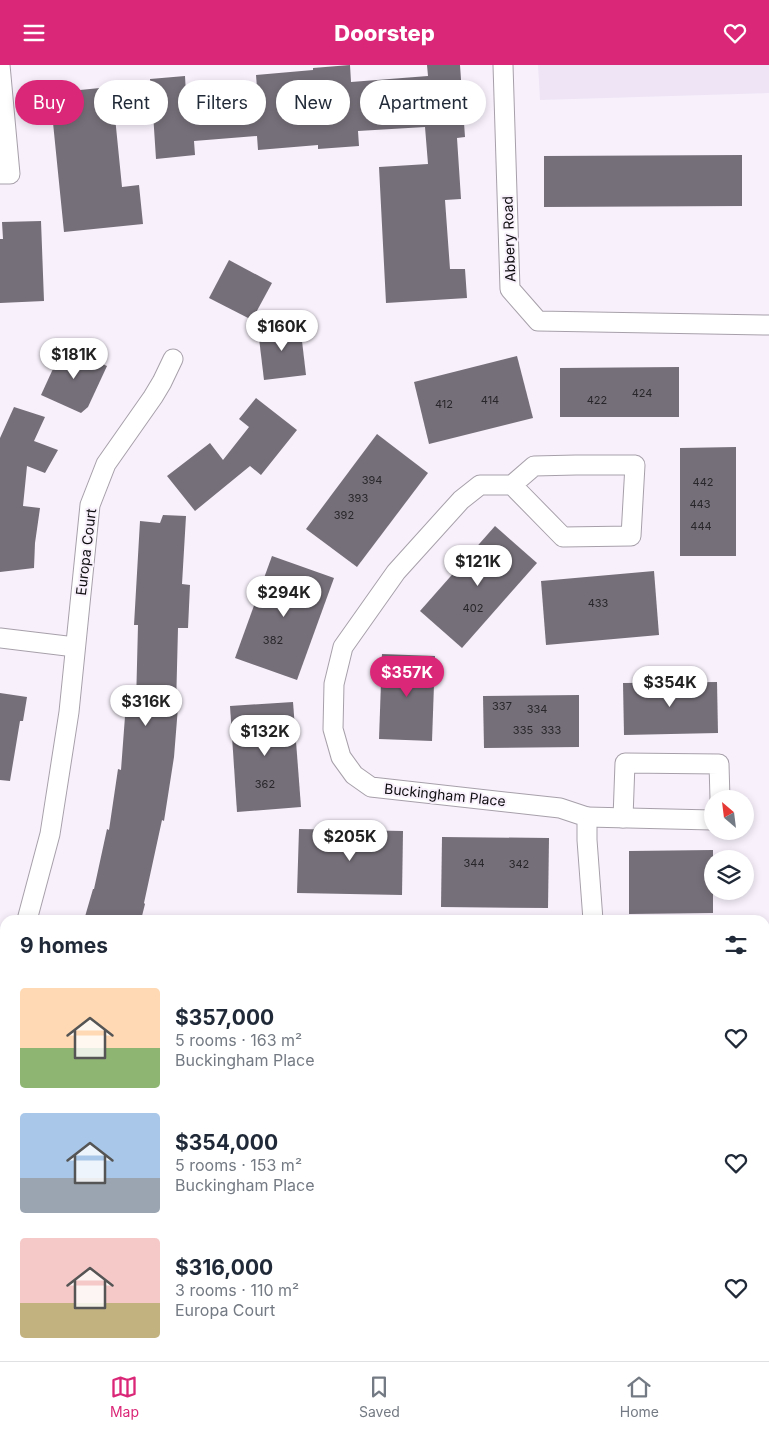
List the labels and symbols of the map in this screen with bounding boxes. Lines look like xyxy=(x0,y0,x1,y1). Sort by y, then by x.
street label: Abbery Road xyxy=(499,196,518,282)
pin: $160K xyxy=(247,309,317,352)
pin: $181K xyxy=(39,337,109,380)
house number: 424 xyxy=(632,386,652,400)
house number: 414 xyxy=(481,393,499,407)
house number: 422 xyxy=(587,393,607,407)
house number: 412 xyxy=(435,397,453,411)
house number: 394 xyxy=(362,473,382,487)
house number: 442 xyxy=(693,475,713,489)
house number: 393 xyxy=(348,491,368,505)
house number: 443 xyxy=(689,497,711,511)
street label: Europa Court xyxy=(72,507,99,596)
house number: 392 xyxy=(334,508,354,522)
house number: 444 xyxy=(690,519,712,533)
pin: $121K xyxy=(443,545,513,587)
pin: $294K xyxy=(249,575,319,618)
house number: 433 xyxy=(588,596,609,610)
house number: 402 xyxy=(463,601,483,615)
house number: 382 xyxy=(263,633,283,647)
pin: $357K xyxy=(372,655,442,698)
pin: $354K xyxy=(635,665,705,708)
pin: $316K xyxy=(111,685,181,727)
house number: 337 xyxy=(492,699,512,713)
house number: 334 xyxy=(527,702,547,716)
pin: $132K xyxy=(230,715,300,757)
house number: 335 xyxy=(513,723,533,737)
house number: 333 xyxy=(541,723,561,737)
house number: 362 xyxy=(255,777,275,791)
street label: Buckingham Place xyxy=(383,780,507,809)
north arrow xyxy=(704,790,754,840)
pin: $205K xyxy=(315,819,385,862)
house number: 344 xyxy=(463,856,485,870)
house number: 342 xyxy=(509,857,529,871)

